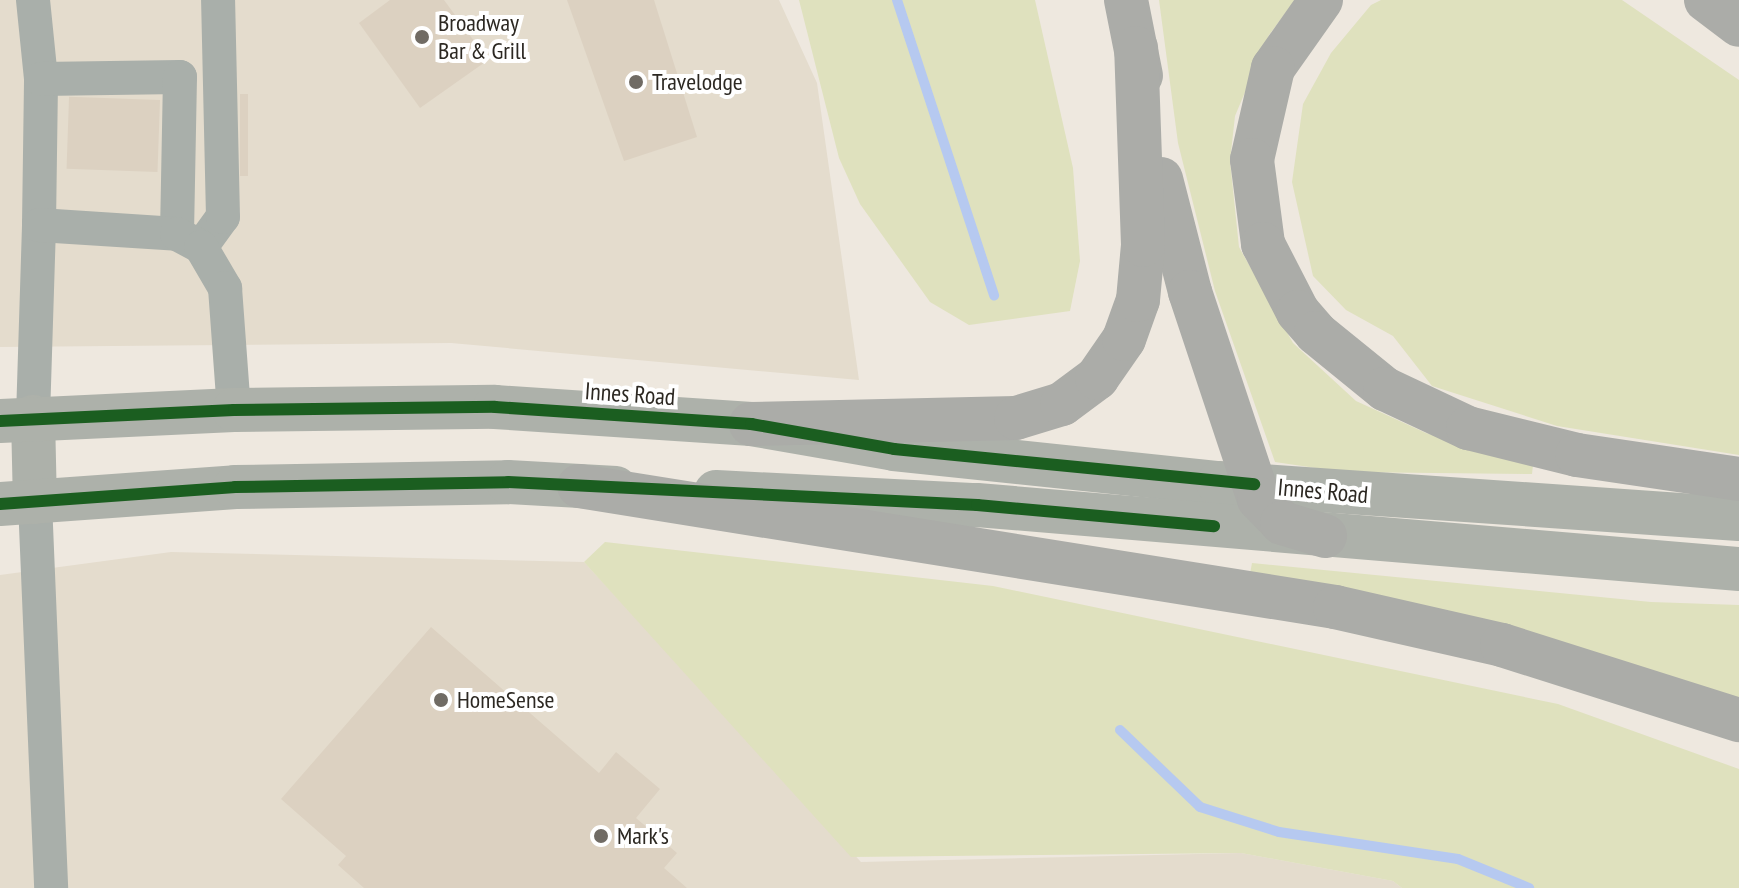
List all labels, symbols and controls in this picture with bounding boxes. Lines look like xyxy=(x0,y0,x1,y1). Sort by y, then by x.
place label: Broadway Bar & Grill xyxy=(438,9,526,65)
marker: Broadway Bar & Grill xyxy=(413,28,431,46)
place label: Travelodge xyxy=(652,68,743,96)
marker: Travelodge xyxy=(627,73,645,91)
street label: Innes Road xyxy=(584,376,676,412)
street label: Innes Road xyxy=(1277,473,1369,509)
place label: HomeSense xyxy=(457,686,555,714)
marker: HomeSense xyxy=(432,691,450,709)
place label: Mark's xyxy=(617,822,669,850)
marker: Mark's xyxy=(592,827,610,845)

